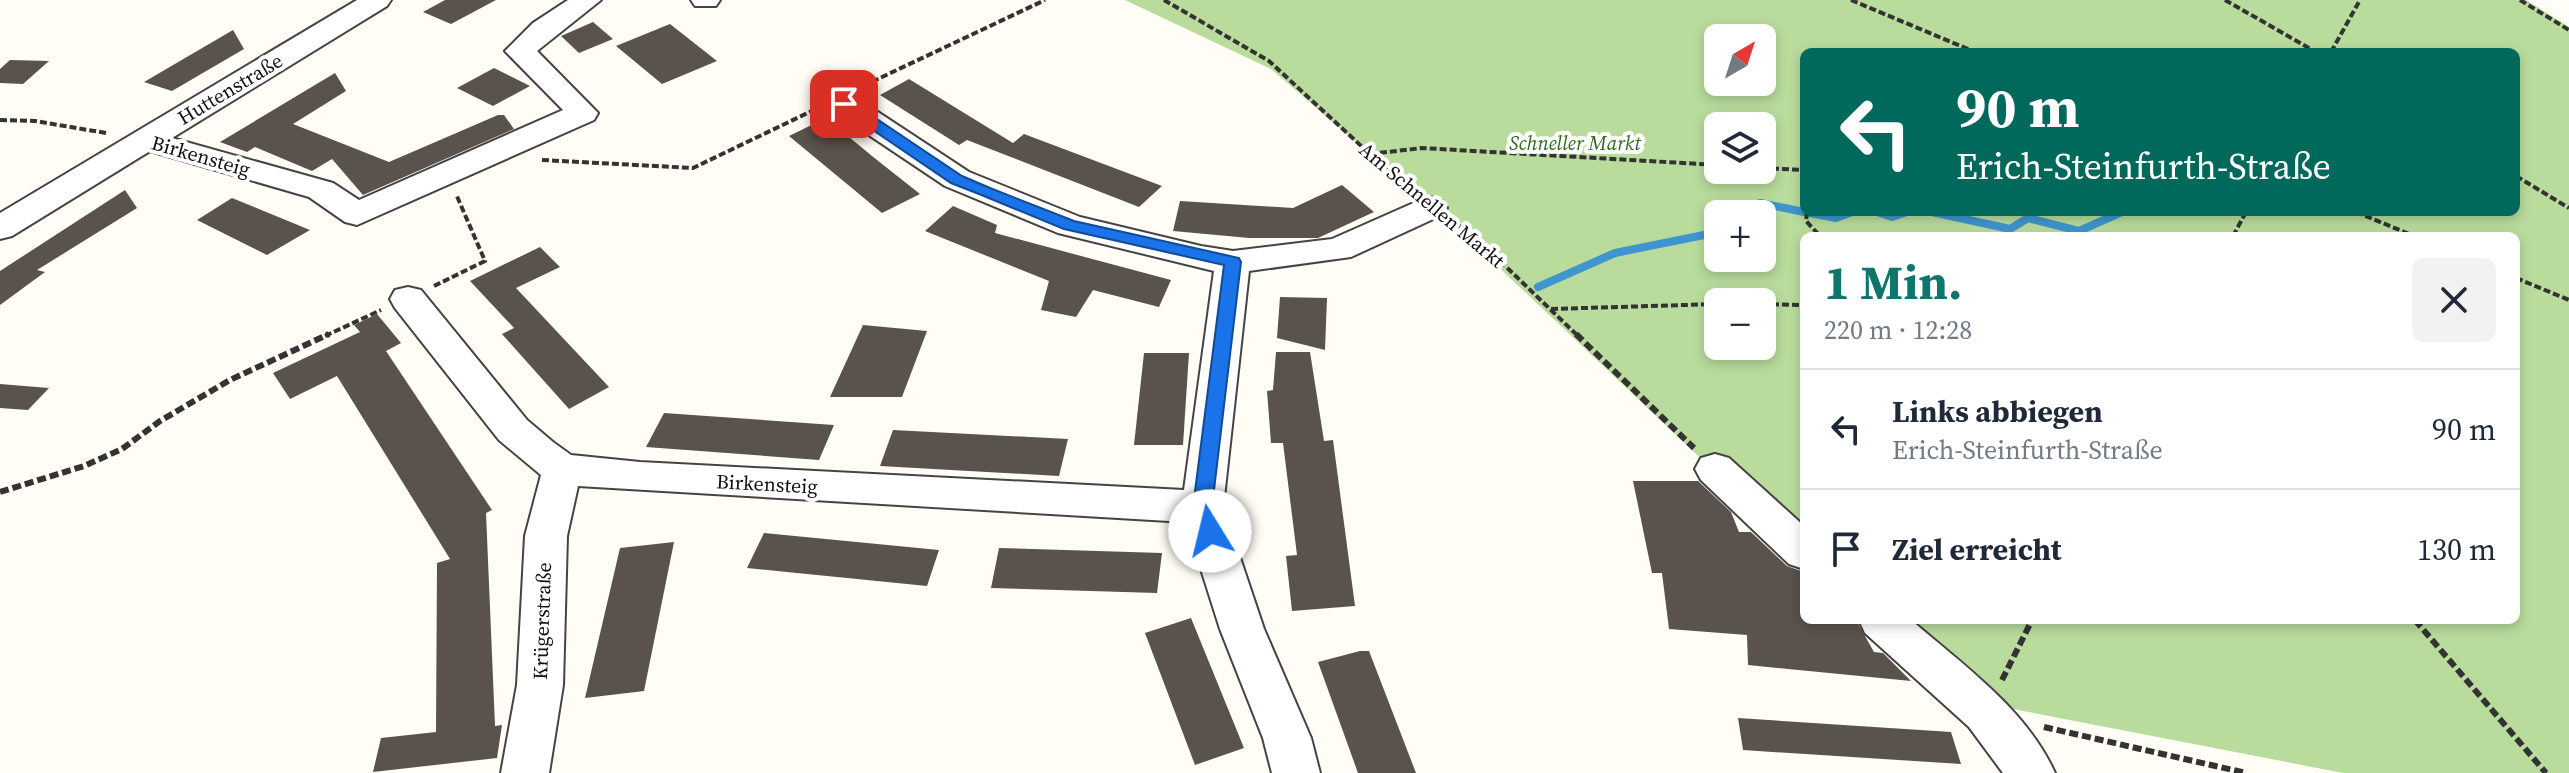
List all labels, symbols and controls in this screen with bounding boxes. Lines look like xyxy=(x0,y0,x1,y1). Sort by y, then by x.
north arrow xyxy=(1704,24,1776,96)
map controls xyxy=(1704,24,1776,360)
street label: Huttenstraße xyxy=(172,47,288,131)
text: 90 m xyxy=(1956,69,2079,146)
pin xyxy=(810,70,878,138)
icon: left xyxy=(1824,80,1928,184)
icon: arrive xyxy=(822,82,866,126)
button: layers xyxy=(1704,112,1776,184)
street label: Birkensteig xyxy=(148,129,254,183)
park label: Schneller Markt xyxy=(1509,129,1642,157)
street label: Am Schnellen Markt xyxy=(1353,136,1511,275)
text: Erich-Steinfurth-Straße xyxy=(1956,142,2331,191)
button: + xyxy=(1704,200,1776,272)
text: 1 Min. xyxy=(1824,249,1962,315)
button: close xyxy=(2412,258,2496,342)
button: − xyxy=(1704,288,1776,360)
text: 220 m · 12:28 xyxy=(1824,312,1972,348)
text: Links abbiegen xyxy=(1892,391,2103,432)
icon: left xyxy=(1824,407,1868,451)
text: 90 m xyxy=(2432,409,2496,450)
text: Erich-Steinfurth-Straße xyxy=(1892,432,2163,468)
street label: Birkensteig xyxy=(716,467,818,501)
position arrow xyxy=(1168,489,1252,573)
icon: arrive xyxy=(1824,527,1868,571)
text: Ziel erreicht xyxy=(1892,529,2061,570)
text: 130 m xyxy=(2417,529,2496,570)
street label: Krügerstraße xyxy=(526,562,558,680)

